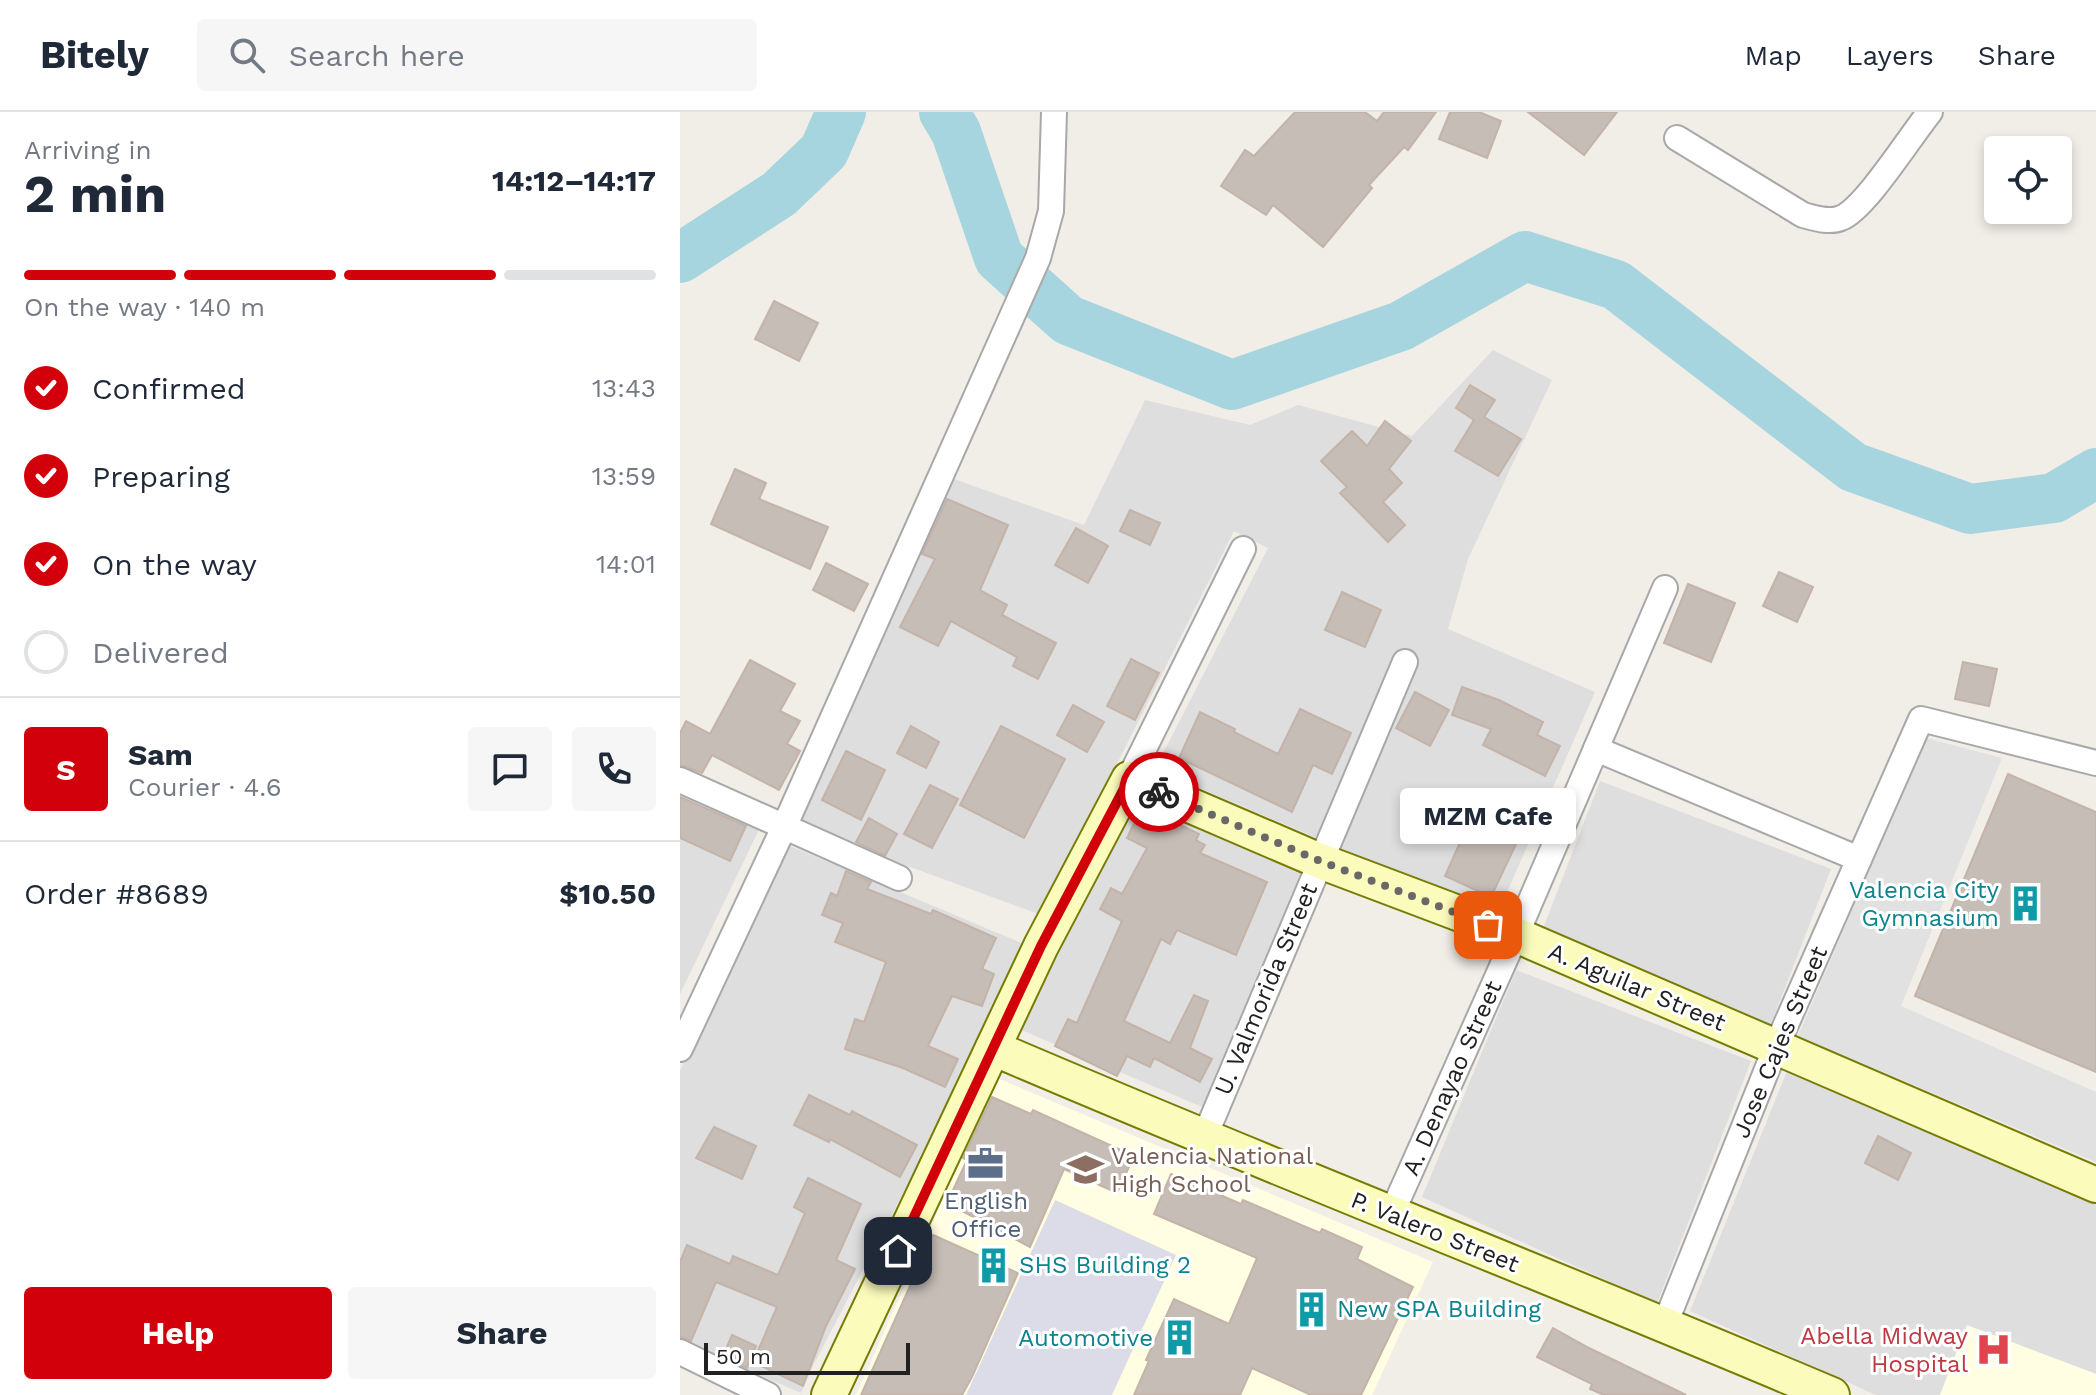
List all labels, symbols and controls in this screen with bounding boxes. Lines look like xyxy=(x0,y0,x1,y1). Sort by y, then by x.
search box xyxy=(197,19,757,91)
text: Bitely xyxy=(40,33,149,77)
icon: search xyxy=(225,33,269,77)
text: Search here xyxy=(289,38,465,73)
text: Map xyxy=(1745,39,1802,72)
text: Layers xyxy=(1846,39,1934,72)
text: Share xyxy=(1978,39,2056,72)
text: Arriving in xyxy=(24,135,152,165)
map controls xyxy=(1984,136,2072,224)
button: locate xyxy=(1984,136,2072,224)
text: 14:12–14:17 xyxy=(492,163,656,198)
text: 2 min xyxy=(24,164,166,225)
text: On the way · 140 m xyxy=(24,292,265,322)
icon: check xyxy=(24,366,68,410)
text: Confirmed xyxy=(92,371,246,406)
text: 13:43 xyxy=(592,373,656,403)
icon: check xyxy=(24,454,68,498)
text: Preparing xyxy=(92,459,230,494)
text: 13:59 xyxy=(592,461,656,491)
icon: check xyxy=(24,542,68,586)
text: On the way xyxy=(92,547,257,582)
text: 14:01 xyxy=(596,549,656,579)
text: Delivered xyxy=(92,635,229,670)
button: chat xyxy=(468,727,552,811)
button: phone xyxy=(572,727,656,811)
text: Sam xyxy=(128,737,193,772)
text: S xyxy=(56,752,76,787)
courier xyxy=(1119,752,1199,832)
icon: bike xyxy=(1137,770,1181,814)
text: Courier · 4.6 xyxy=(128,772,282,802)
callout: MZM Cafe xyxy=(1400,789,1576,845)
text: MZM Cafe xyxy=(1423,801,1553,831)
text: Order #8689 xyxy=(24,876,209,911)
text: $10.50 xyxy=(559,876,656,911)
place label: Valencia City Gymnasium xyxy=(1849,876,2000,932)
street label: U. Valmorida Street xyxy=(1209,879,1323,1099)
building icon: Valencia City Gymnasium xyxy=(2006,885,2044,923)
pin xyxy=(1454,891,1522,959)
icon: bag xyxy=(1466,903,1510,947)
street label: A. Aguilar Street xyxy=(1544,937,1730,1037)
street label: Jose Cajes Street xyxy=(1727,942,1833,1142)
street label: A. Denayao Street xyxy=(1396,976,1508,1180)
place label: Valencia National High School xyxy=(1111,1142,1314,1198)
office icon: English Office xyxy=(967,1145,1005,1183)
school or university icon: Valencia National High School xyxy=(1066,1151,1104,1189)
street label: P. Valero Street xyxy=(1347,1186,1523,1278)
place label: English Office xyxy=(944,1187,1028,1243)
pin xyxy=(864,1217,932,1285)
icon: home xyxy=(876,1229,920,1273)
building icon: SHS Building 2 xyxy=(974,1246,1012,1284)
place label: SHS Building 2 xyxy=(1019,1251,1191,1279)
button: Help xyxy=(24,1287,332,1379)
button: Share xyxy=(348,1287,656,1379)
building icon: New SPA Building xyxy=(1292,1290,1330,1328)
place label: New SPA Building xyxy=(1337,1295,1541,1323)
building icon: Automotive xyxy=(1160,1319,1198,1357)
place label: Abella Midway Hospital xyxy=(1800,1322,1969,1378)
place label: Automotive xyxy=(1018,1324,1153,1352)
hospital icon: Abella Midway Hospital xyxy=(1975,1331,2013,1369)
scale bar xyxy=(704,1339,910,1375)
text: 50 m xyxy=(716,1344,771,1369)

